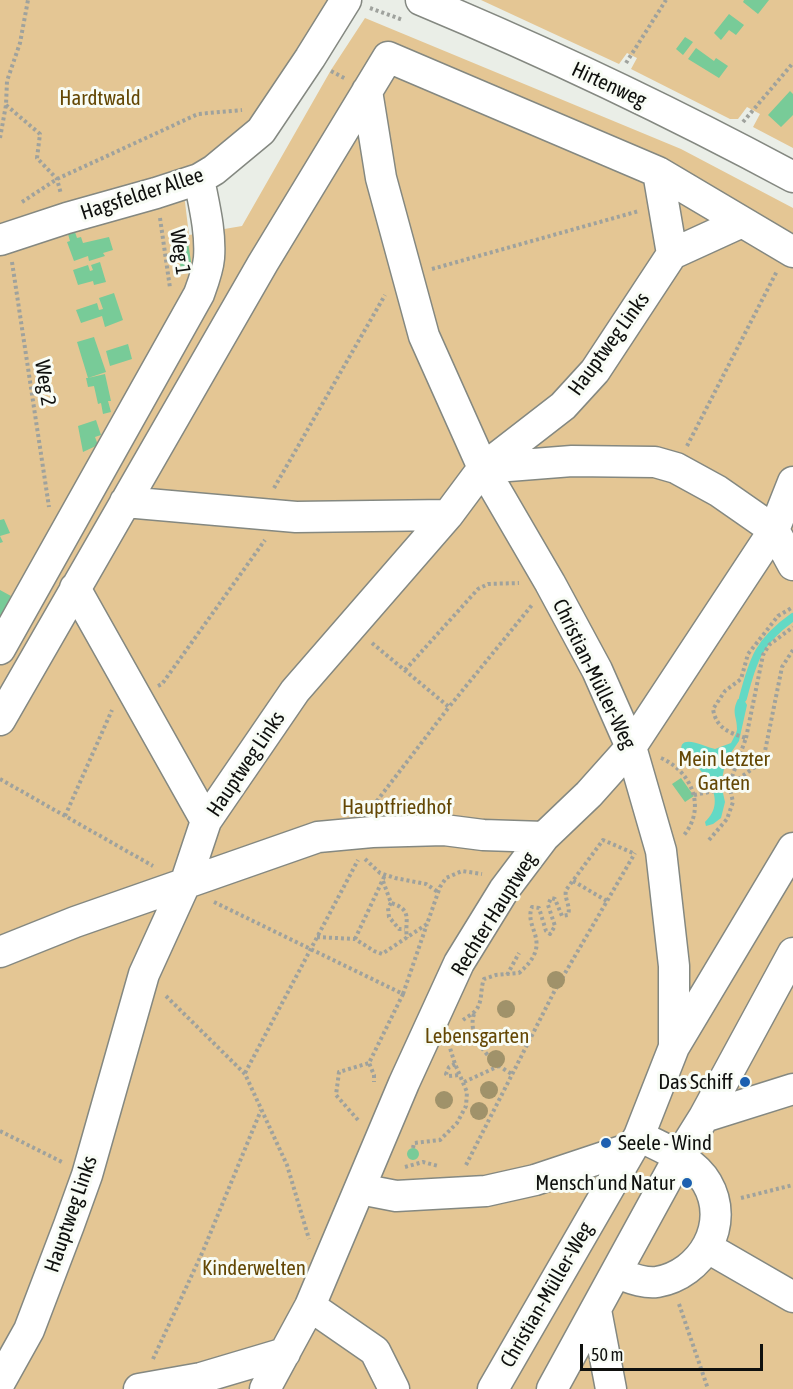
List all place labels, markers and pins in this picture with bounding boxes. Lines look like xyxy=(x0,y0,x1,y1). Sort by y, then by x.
place label: Das Schiff xyxy=(658,1069,733,1095)
marker: Das Schiff xyxy=(738,1075,752,1089)
place label: Seele - Wind xyxy=(618,1130,712,1156)
marker: Seele - Wind xyxy=(599,1136,613,1150)
place label: Mensch und Natur xyxy=(535,1170,675,1196)
marker: Mensch und Natur xyxy=(680,1176,694,1190)

